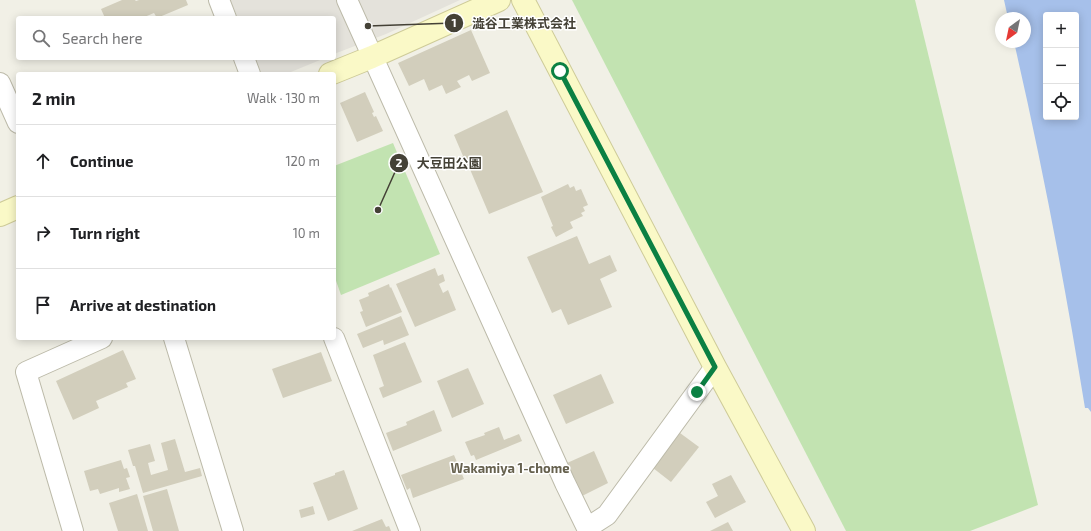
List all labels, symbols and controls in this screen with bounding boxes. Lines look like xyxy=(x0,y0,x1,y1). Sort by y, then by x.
callout: 澁谷工業株式会社 xyxy=(444,11,584,36)
north arrow xyxy=(995,12,1031,48)
map controls xyxy=(1043,12,1079,120)
button: + xyxy=(1043,12,1079,48)
text: 1 xyxy=(451,15,457,29)
text: 澁谷工業株式会社 xyxy=(472,15,576,31)
search box xyxy=(16,16,336,60)
icon: search xyxy=(30,27,52,49)
text: Search here xyxy=(62,29,143,47)
button: − xyxy=(1043,48,1079,84)
route start xyxy=(551,62,569,80)
button: locate xyxy=(1043,84,1079,120)
text: 2 min xyxy=(32,88,75,108)
text: Walk · 130 m xyxy=(247,90,320,106)
icon: ahead xyxy=(32,150,54,172)
callout: 大豆田公園 xyxy=(389,151,490,176)
text: Continue xyxy=(70,152,133,170)
text: 120 m xyxy=(285,153,320,169)
text: 2 xyxy=(396,155,403,169)
text: 大豆田公園 xyxy=(416,155,482,171)
icon: right xyxy=(32,222,54,244)
text: Turn right xyxy=(70,224,140,242)
text: 10 m xyxy=(293,225,320,241)
icon: arrive xyxy=(32,294,54,316)
text: Arrive at destination xyxy=(70,296,216,314)
route end xyxy=(688,383,706,401)
district label: Wakamiya 1-chome xyxy=(450,460,570,476)

